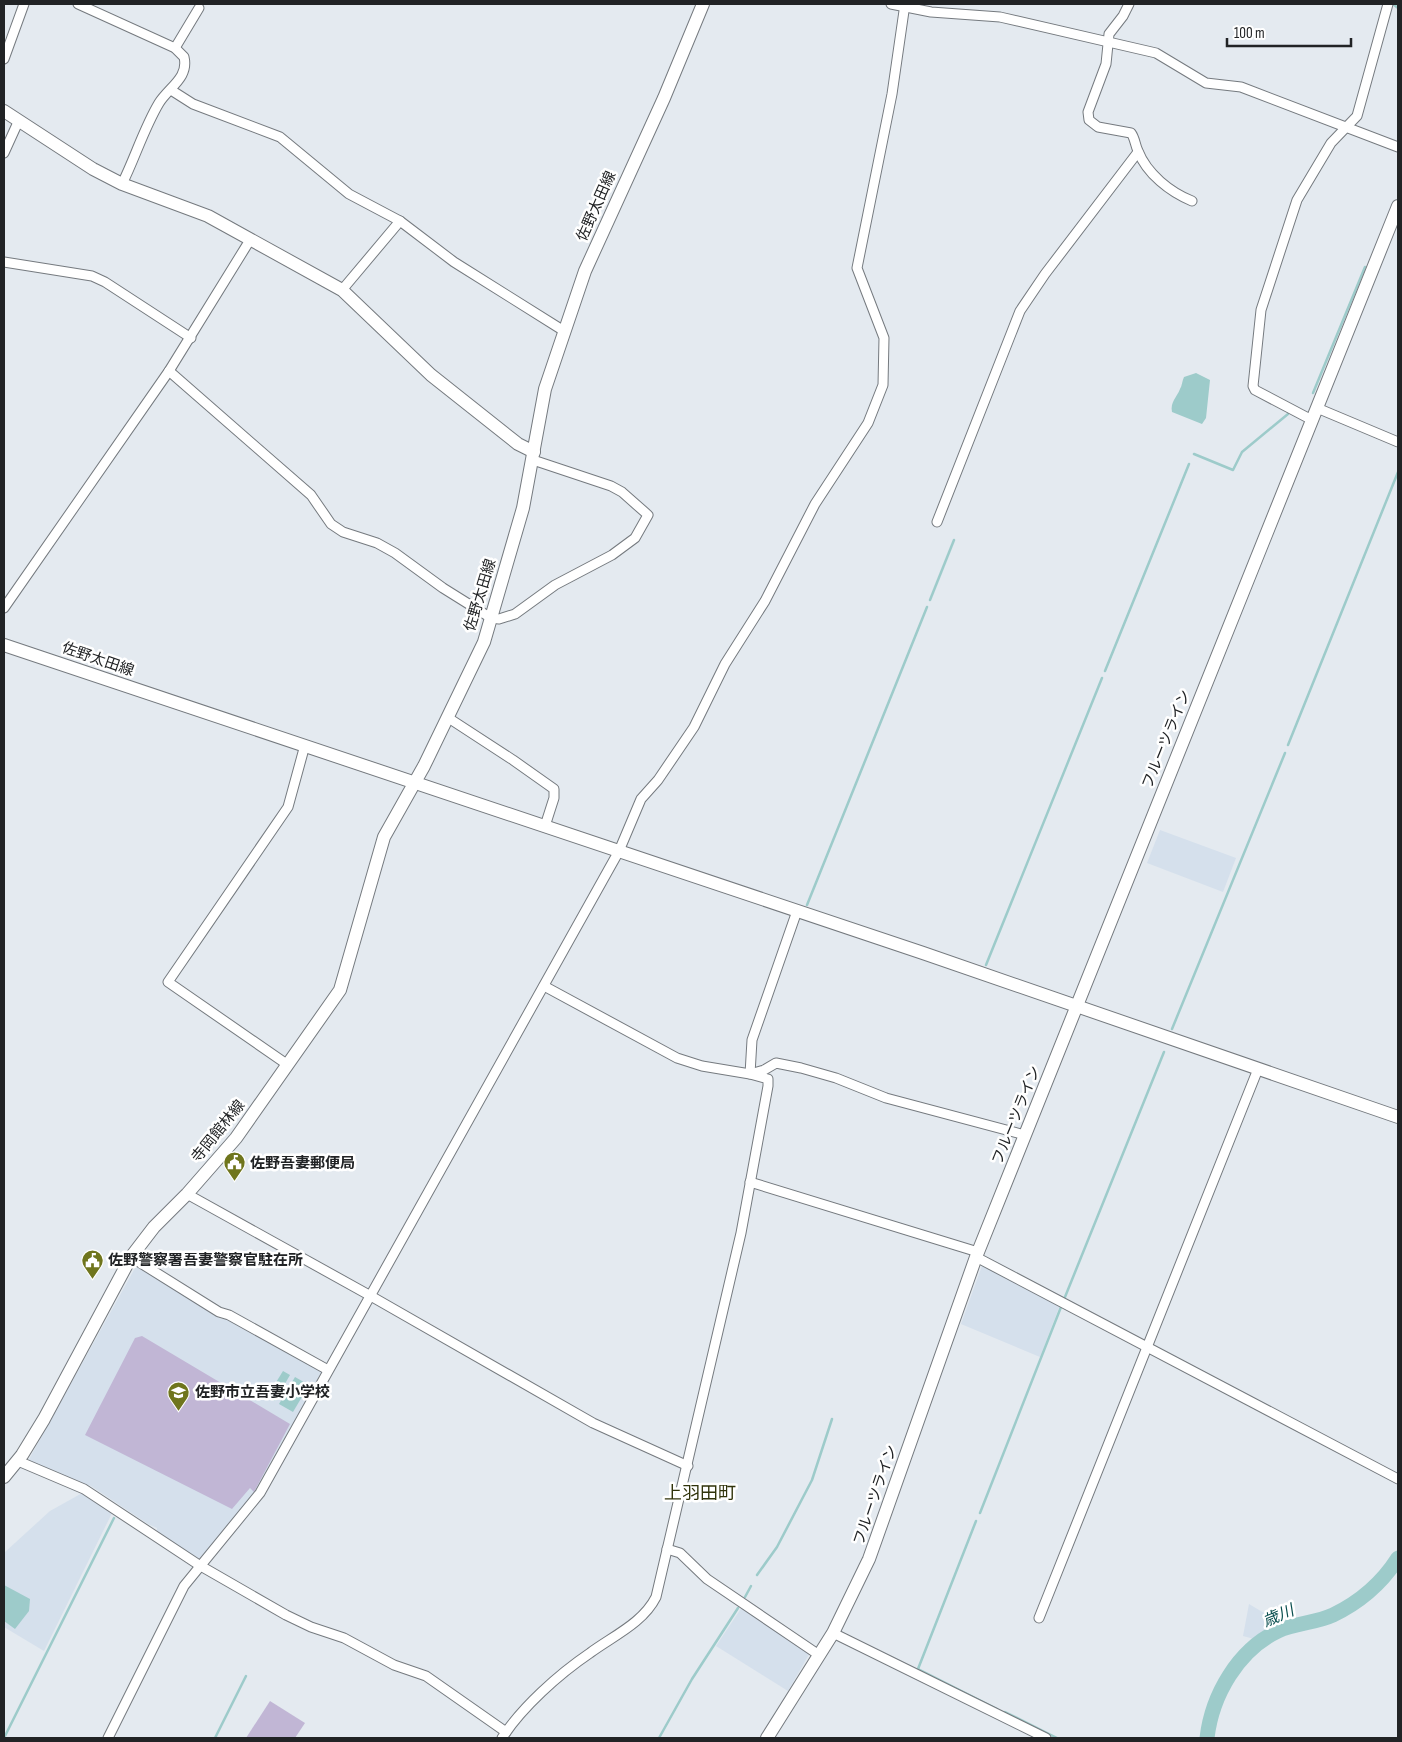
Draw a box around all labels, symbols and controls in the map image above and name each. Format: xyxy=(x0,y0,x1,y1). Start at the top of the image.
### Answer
scale bar xyxy=(1227,15,1351,47)
text: 100 m xyxy=(1234,24,1265,43)
street label: 佐野太田線 xyxy=(573,168,620,244)
street label: 佐野太田線 xyxy=(460,556,501,634)
street label: 佐野太田線 xyxy=(59,638,136,681)
street label: フルーツライン xyxy=(1138,687,1195,791)
street label: フルーツライン xyxy=(988,1063,1045,1167)
street label: 寺岡館林線 xyxy=(187,1096,249,1166)
public building icon: 佐野吾妻郵便局 xyxy=(222,1151,246,1182)
place label: 佐野吾妻郵便局 xyxy=(250,1154,355,1173)
public building icon: 佐野警察署吾妻警察官駐在所 xyxy=(80,1248,104,1279)
place label: 佐野警察署吾妻警察官駐在所 xyxy=(108,1251,303,1270)
school or university icon: 佐野市立吾妻小学校 xyxy=(167,1380,191,1411)
place label: 佐野市立吾妻小学校 xyxy=(195,1383,330,1402)
street label: フルーツライン xyxy=(849,1443,901,1548)
district label: 上羽田町 xyxy=(664,1483,736,1504)
water label: 歳川 xyxy=(1260,1601,1299,1631)

